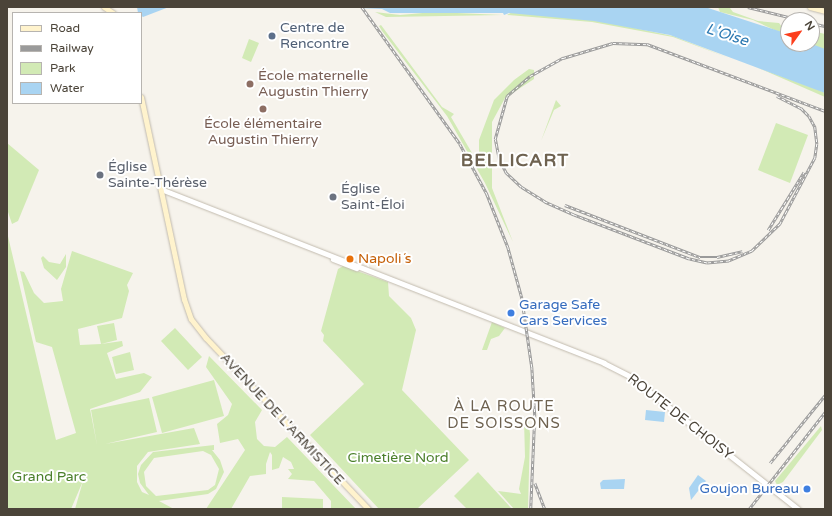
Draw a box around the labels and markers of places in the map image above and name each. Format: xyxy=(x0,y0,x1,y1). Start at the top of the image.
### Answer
place label: Centre de Rencontre xyxy=(280,20,349,52)
marker: Centre de Rencontre xyxy=(267,31,277,41)
place label: École maternelle Augustin Thierry xyxy=(258,68,368,100)
marker: École maternelle Augustin Thierry xyxy=(245,79,255,89)
marker: École élémentaire Augustin Thierry xyxy=(258,104,268,114)
place label: École élémentaire Augustin Thierry xyxy=(204,116,322,148)
place label: Église Sainte-Thérèse xyxy=(108,159,207,192)
marker: Église Sainte-Thérèse xyxy=(95,170,105,180)
place label: Église Saint-Éloi xyxy=(341,181,405,214)
marker: Église Saint-Éloi xyxy=(328,192,338,202)
place label: Napoli´s xyxy=(358,251,412,267)
marker: Napoli´s xyxy=(345,254,355,264)
place label: Garage Safe Cars Services xyxy=(519,297,607,330)
marker: Garage Safe Cars Services xyxy=(506,308,516,318)
place label: Goujon Bureau xyxy=(700,481,799,497)
marker: Goujon Bureau xyxy=(802,484,812,494)

